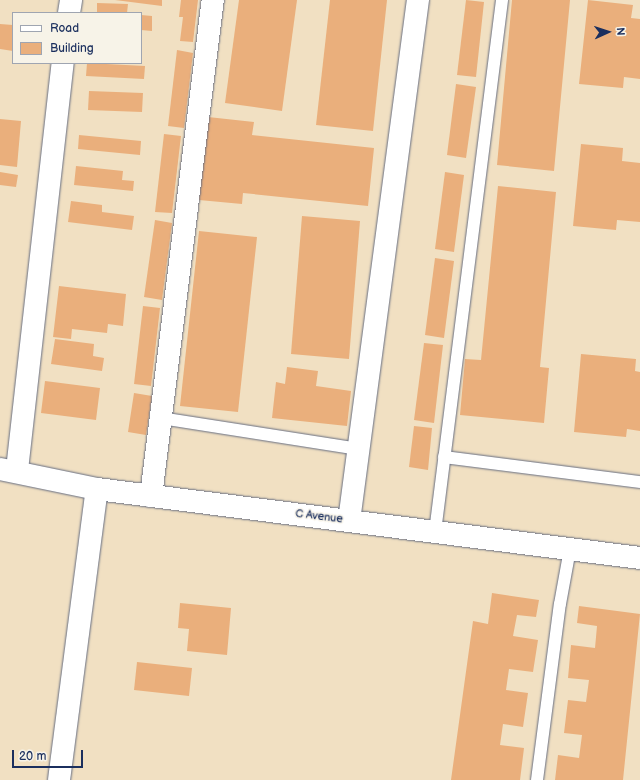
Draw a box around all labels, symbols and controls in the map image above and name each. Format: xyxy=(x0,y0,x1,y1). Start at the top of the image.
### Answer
legend xyxy=(12,12,142,64)
north arrow xyxy=(588,12,628,52)
text: Road xyxy=(50,21,79,36)
text: N xyxy=(614,27,627,36)
text: Building xyxy=(50,41,94,56)
street label: C Avenue xyxy=(295,508,343,526)
scale bar xyxy=(14,742,85,768)
text: 20 m xyxy=(19,749,46,764)

